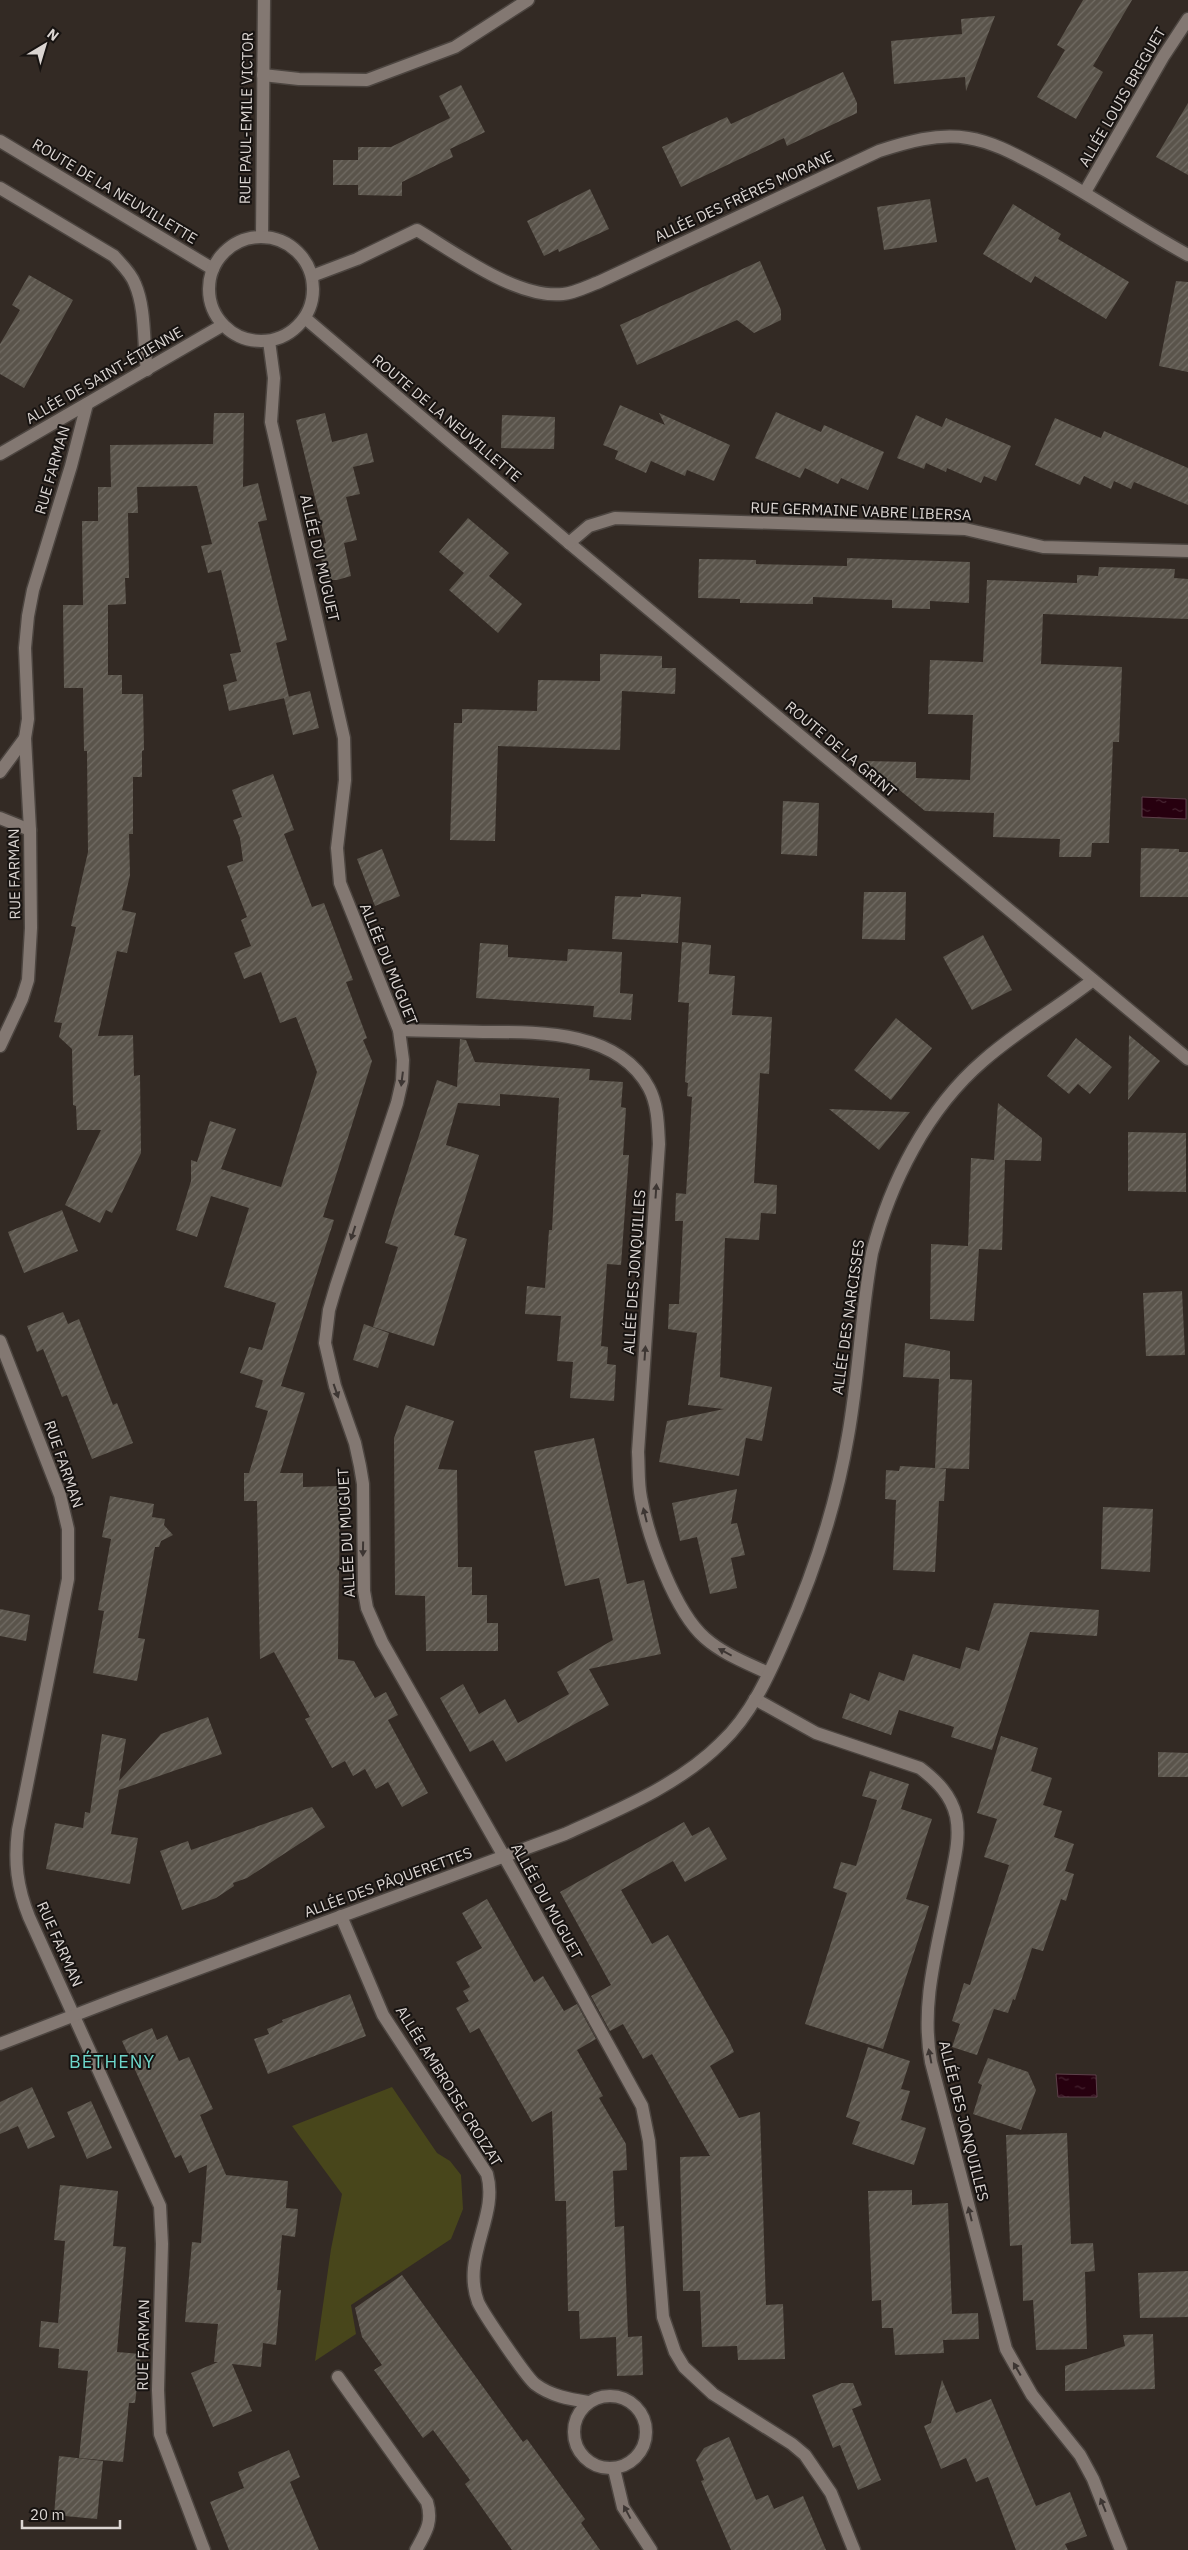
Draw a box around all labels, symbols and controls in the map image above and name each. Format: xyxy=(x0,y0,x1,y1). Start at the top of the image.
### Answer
north arrow xyxy=(20,20,70,70)
street label: ALLÉE LOUIS BREGUET xyxy=(1074,24,1170,170)
text: N xyxy=(43,25,63,45)
street label: RUE PAUL-EMILE VICTOR xyxy=(235,32,257,204)
street label: ROUTE DE LA NEUVILLETTE xyxy=(29,134,201,248)
street label: ALLÉE DES FRÈRES MORANE xyxy=(651,146,837,246)
street label: ALLÉE DE SAINT-ÉTIENNE xyxy=(22,322,186,428)
street label: ROUTE DE LA NEUVILLETTE xyxy=(368,350,526,486)
street label: RUE FARMAN xyxy=(30,424,74,516)
street label: ALLÉE DU MUGUET xyxy=(296,493,344,624)
street label: RUE GERMAINE VABRE LIBERSA xyxy=(750,498,972,524)
street label: ROUTE DE LA GRINT xyxy=(781,697,901,801)
street label: RUE FARMAN xyxy=(4,828,24,920)
street label: ALLÉE DU MUGUET xyxy=(356,900,422,1028)
one-way arrow xyxy=(398,1071,406,1087)
one-way arrow xyxy=(652,1183,660,1199)
street label: ALLÉE DES JONQUILLES xyxy=(619,1189,649,1355)
one-way arrow xyxy=(349,1226,356,1241)
street label: ALLÉE DES NARCISSES xyxy=(828,1238,868,1396)
one-way arrow xyxy=(641,1345,649,1361)
one-way arrow xyxy=(333,1383,341,1398)
street label: RUE FARMAN xyxy=(40,1418,88,1510)
street label: ALLÉE DU MUGUET xyxy=(333,1467,359,1598)
one-way arrow xyxy=(641,1507,649,1522)
one-way arrow xyxy=(358,1541,366,1557)
one-way arrow xyxy=(717,1648,732,1656)
street label: ALLÉE DU MUGUET xyxy=(507,1840,587,1963)
street label: ALLÉE DES PÂQUERETTES xyxy=(301,1843,475,1921)
street label: RUE FARMAN xyxy=(33,1898,87,1990)
street label: ALLÉE AMBROISE CROIZAT xyxy=(392,2002,506,2170)
street label: ALLÉE DES JONQUILLES xyxy=(935,2039,993,2203)
one-way arrow xyxy=(926,2048,934,2064)
district label: BÉTHENY xyxy=(69,2050,155,2073)
one-way arrow xyxy=(966,2206,974,2221)
street label: RUE FARMAN xyxy=(133,2299,153,2391)
one-way arrow xyxy=(1012,2362,1021,2375)
scale bar xyxy=(22,2498,120,2530)
one-way arrow xyxy=(1099,2498,1107,2512)
text: 20 m xyxy=(30,2505,65,2524)
one-way arrow xyxy=(623,2505,631,2519)

